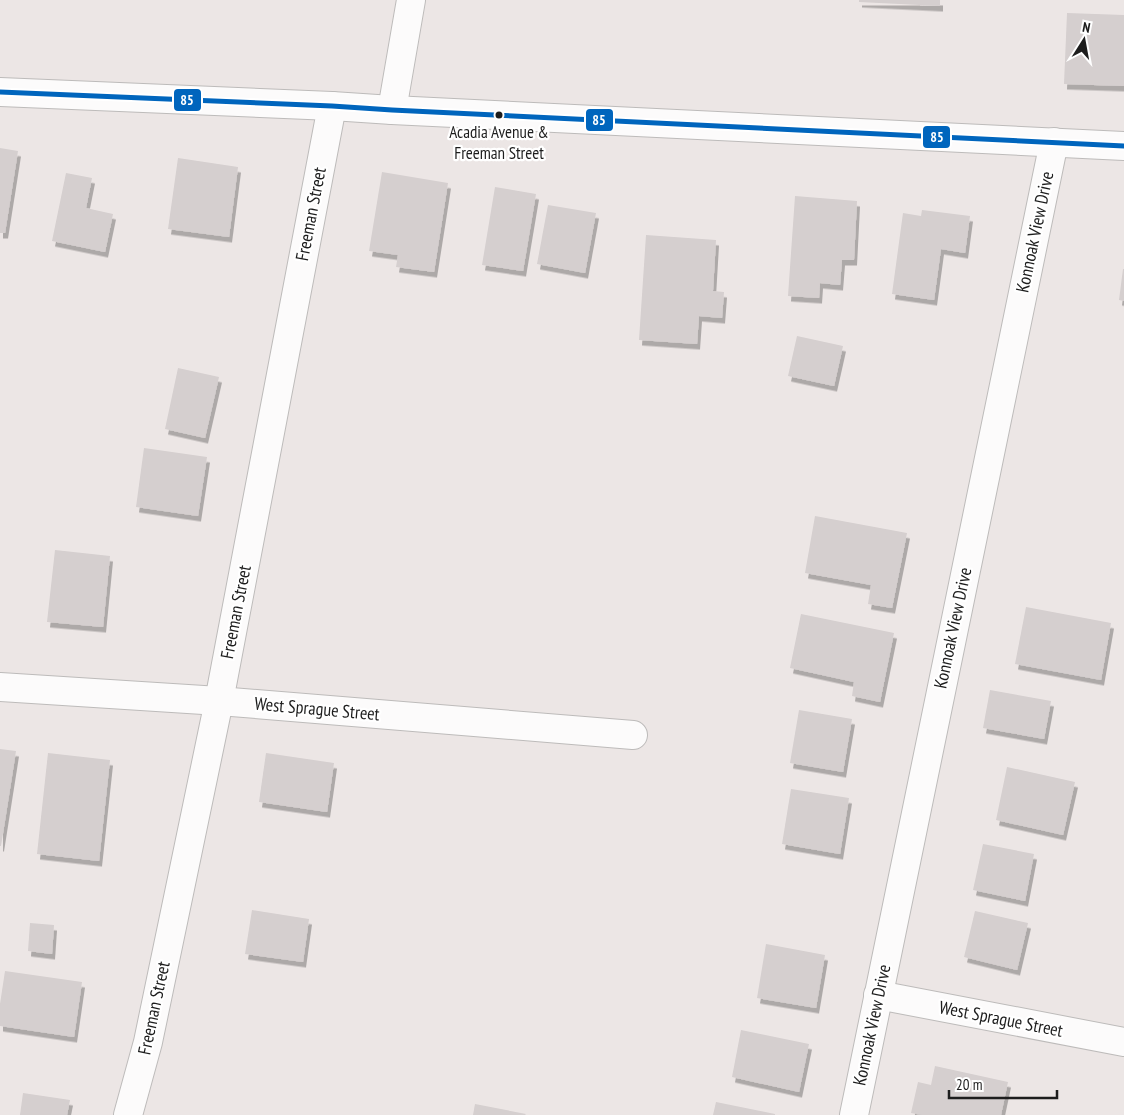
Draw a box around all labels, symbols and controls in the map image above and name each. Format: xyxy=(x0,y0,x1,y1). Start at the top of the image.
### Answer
north arrow xyxy=(1059,15,1109,65)
text: N xyxy=(1081,18,1092,37)
line badge: 85 xyxy=(173,88,202,112)
text: 85 xyxy=(180,91,194,109)
line badge: 85 xyxy=(585,108,614,132)
marker: Acadia Avenue & Freeman Street xyxy=(494,110,504,120)
text: 85 xyxy=(592,111,606,129)
place label: Acadia Avenue & Freeman Street xyxy=(449,121,549,164)
line badge: 85 xyxy=(922,125,951,149)
text: 85 xyxy=(930,128,944,146)
street label: Freeman Street xyxy=(290,165,331,263)
street label: Konnoak View Drive xyxy=(1010,169,1059,294)
street label: Freeman Street xyxy=(215,563,256,661)
street label: Konnoak View Drive xyxy=(928,565,977,690)
street label: West Sprague Street xyxy=(254,692,381,725)
street label: Freeman Street xyxy=(132,959,175,1057)
street label: Konnoak View Drive xyxy=(847,962,896,1087)
street label: West Sprague Street xyxy=(937,995,1065,1042)
scale bar xyxy=(949,1068,1056,1100)
text: 20 m xyxy=(956,1075,982,1094)

